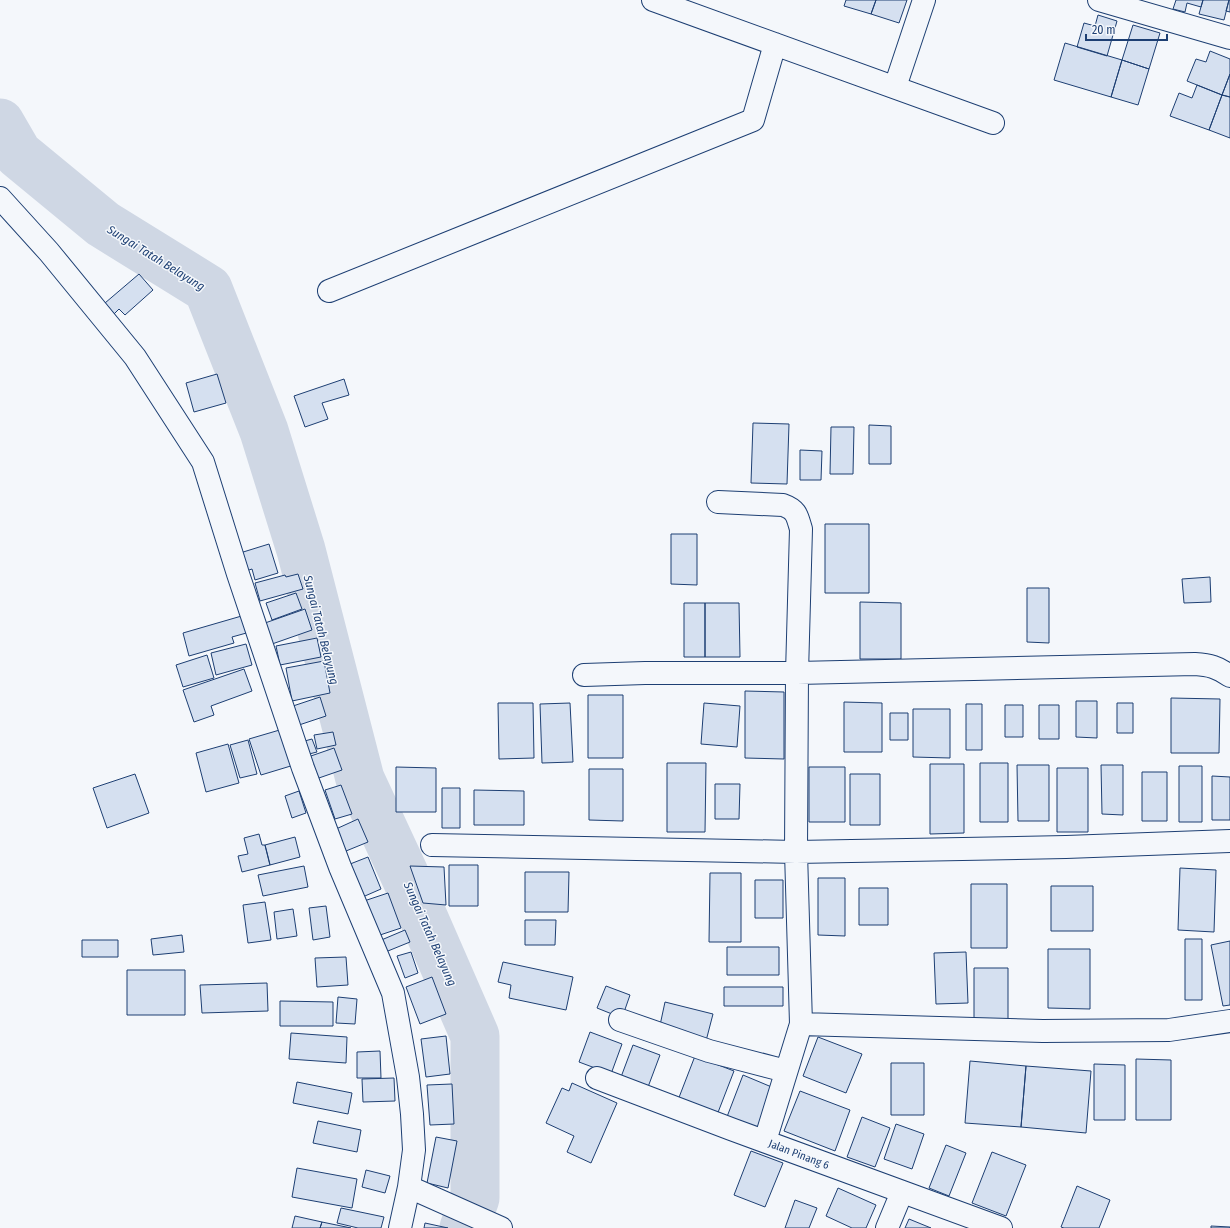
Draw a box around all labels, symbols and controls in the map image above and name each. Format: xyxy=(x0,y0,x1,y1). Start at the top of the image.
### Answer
scale bar xyxy=(1086,16,1167,42)
text: 20 m xyxy=(1092,23,1116,37)
water label: Sungai Tatah Belayung xyxy=(104,222,207,294)
water label: Sungai Tatah Belayung xyxy=(300,573,341,686)
water label: Sungai Tatah Belayung xyxy=(400,879,459,988)
street label: Jalan Pinang 6 xyxy=(767,1137,831,1172)

